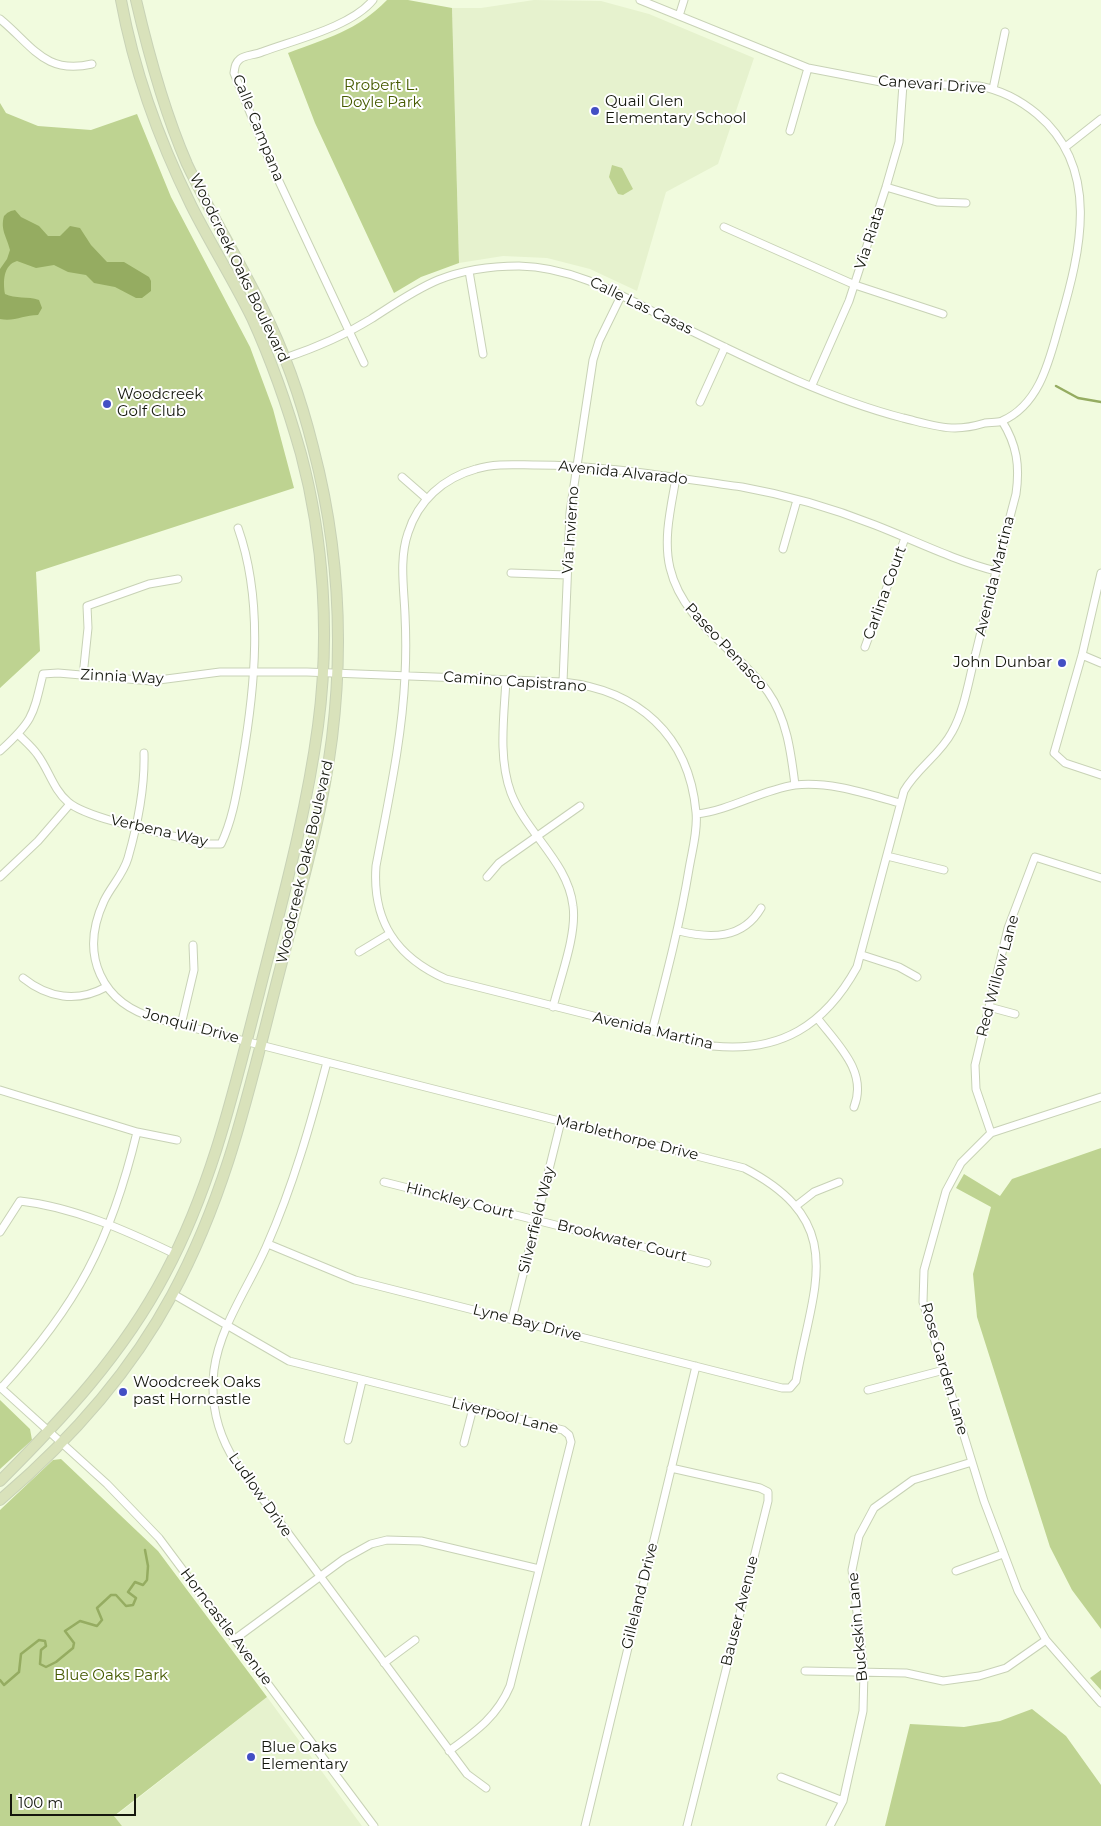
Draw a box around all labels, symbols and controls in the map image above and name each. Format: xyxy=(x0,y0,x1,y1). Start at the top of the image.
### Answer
street label: Calle Campana xyxy=(228,72,288,184)
street label: Canevari Drive xyxy=(877,72,987,98)
park label: Rrobert L. Doyle Park xyxy=(341,77,421,112)
place label: Quail Glen Elementary School xyxy=(605,93,746,128)
marker: Quail Glen Elementary School xyxy=(589,105,601,117)
street label: Woodcreek Oaks Boulevard xyxy=(185,171,293,365)
street label: Via Riata xyxy=(851,204,889,272)
street label: Calle Las Casas xyxy=(587,273,695,339)
place label: Woodcreek Golf Club xyxy=(117,386,203,421)
marker: Woodcreek Golf Club xyxy=(101,398,113,410)
street label: Avenida Alvarado xyxy=(558,457,688,489)
street label: Via Invierno xyxy=(559,485,583,575)
street label: Avenida Martina xyxy=(971,514,1019,638)
street label: Carlina Court xyxy=(860,544,910,642)
street label: Paseo Penasco xyxy=(681,600,771,694)
place label: John Dunbar xyxy=(953,654,1052,672)
marker: John Dunbar xyxy=(1056,657,1068,669)
street label: Zinnia Way xyxy=(80,666,164,688)
street label: Camino Capistrano xyxy=(443,668,587,696)
street label: Woodcreek Oaks Boulevard xyxy=(273,759,337,965)
street label: Verbena Way xyxy=(109,811,209,851)
street label: Red Willow Lane xyxy=(973,913,1023,1039)
street label: Jonquil Drive xyxy=(141,1005,241,1047)
street label: Avenida Martina xyxy=(591,1008,715,1054)
street label: Marblethorpe Drive xyxy=(554,1112,700,1164)
street label: Silverfield Way xyxy=(515,1165,559,1275)
street label: Hinckley Court xyxy=(404,1179,516,1223)
street label: Brookwater Court xyxy=(555,1216,689,1266)
street label: Lyne Bay Drive xyxy=(471,1301,583,1345)
street label: Rose Garden Lane xyxy=(916,1301,972,1437)
place label: Woodcreek Oaks past Horncastle xyxy=(133,1374,261,1409)
marker: Woodcreek Oaks past Horncastle xyxy=(117,1386,129,1398)
street label: Liverpool Lane xyxy=(450,1394,560,1438)
street label: Ludlow Drive xyxy=(224,1449,296,1541)
street label: Gilleland Drive xyxy=(618,1541,662,1651)
street label: Bauser Avenue xyxy=(718,1554,762,1668)
street label: Horncastle Avenue xyxy=(176,1565,276,1689)
street label: Buckskin Lane xyxy=(844,1572,872,1682)
park label: Blue Oaks Park xyxy=(54,1667,168,1685)
place label: Blue Oaks Elementary xyxy=(261,1739,348,1774)
marker: Blue Oaks Elementary xyxy=(245,1751,257,1763)
scale bar xyxy=(12,1784,139,1816)
text: 100 m xyxy=(18,1793,63,1812)

